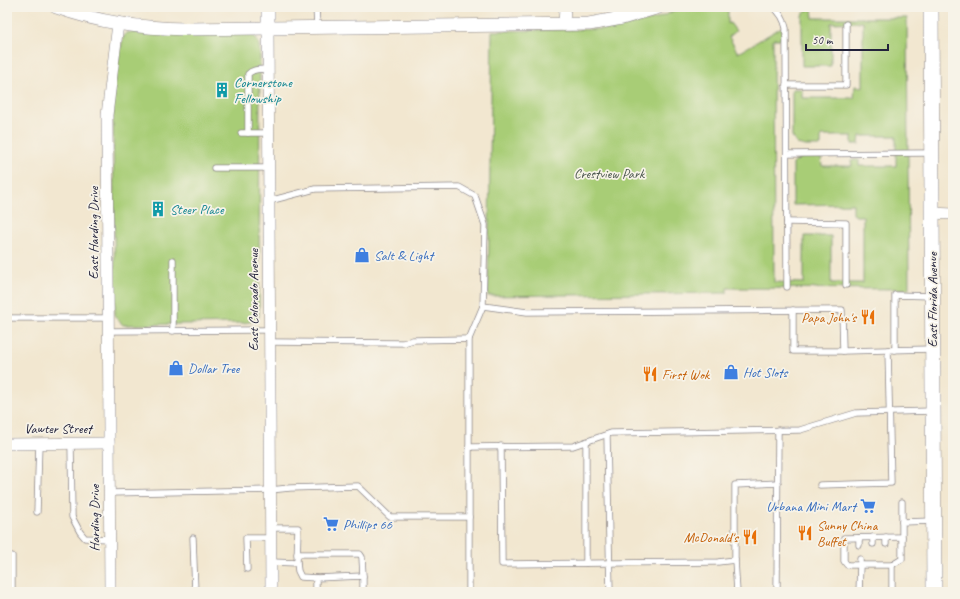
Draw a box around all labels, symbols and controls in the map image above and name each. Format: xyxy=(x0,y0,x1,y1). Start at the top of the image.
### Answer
scale bar xyxy=(806,26,888,52)
text: 50 m xyxy=(812,32,834,48)
place label: Cornerstone Fellowship xyxy=(234,74,293,107)
building icon: Cornerstone Fellowship xyxy=(213,81,231,99)
park label: Crestview Park xyxy=(574,165,646,182)
street label: East Harding Drive xyxy=(85,185,102,279)
building icon: Steer Place xyxy=(149,200,167,218)
place label: Steer Place xyxy=(170,201,225,218)
shop icon: Salt & Light xyxy=(353,246,371,264)
street label: East Colorado Avenue xyxy=(245,247,262,351)
place label: Salt & Light xyxy=(374,247,436,264)
street label: East Florida Avenue xyxy=(924,251,941,347)
restaurant icon: Papa John's xyxy=(859,308,877,326)
place label: Papa John's xyxy=(801,309,857,326)
shop icon: Dollar Tree xyxy=(167,359,185,377)
place label: Dollar Tree xyxy=(188,360,241,377)
shop icon: Hot Slots xyxy=(722,363,740,381)
place label: Hot Slots xyxy=(743,364,789,381)
restaurant icon: First Wok xyxy=(641,365,659,383)
place label: First Wok xyxy=(662,366,711,383)
street label: Vawter Street xyxy=(24,420,94,437)
street label: Harding Drive xyxy=(86,483,103,551)
supermarket icon: Urbana Mini Mart xyxy=(859,497,877,515)
place label: Urbana Mini Mart xyxy=(766,498,858,515)
supermarket icon: Phillips 66 xyxy=(322,515,340,533)
place label: Phillips 66 xyxy=(343,516,393,533)
place label: Sunny China Buffet xyxy=(817,517,879,550)
restaurant icon: Sunny China Buffet xyxy=(796,524,814,542)
restaurant icon: McDonald's xyxy=(741,528,759,546)
place label: McDonald's xyxy=(684,529,739,546)

